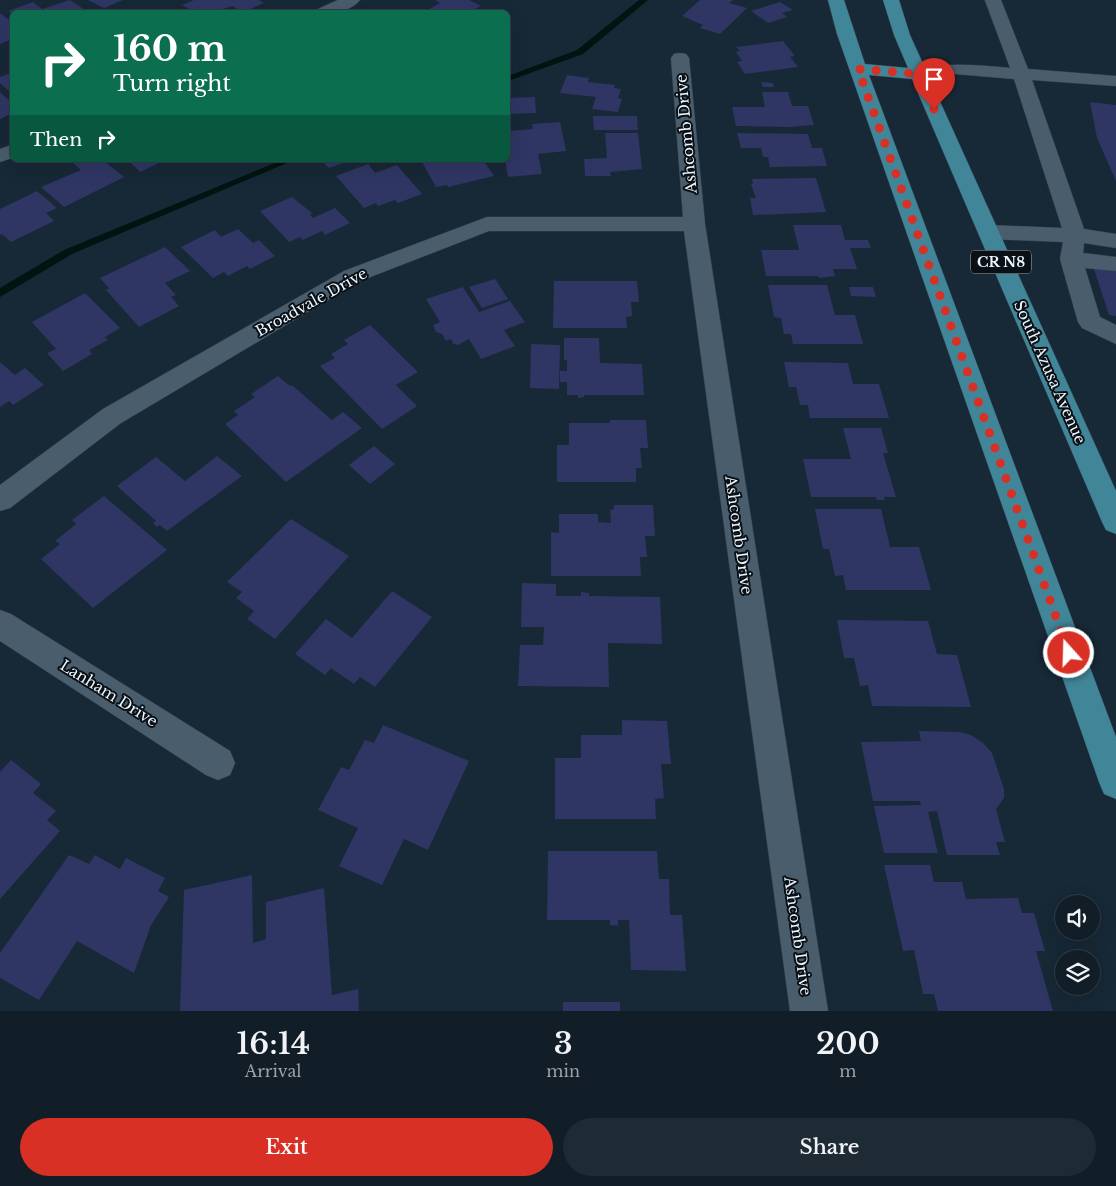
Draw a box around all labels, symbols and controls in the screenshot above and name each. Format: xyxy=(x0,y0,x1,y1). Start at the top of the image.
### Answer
text: 160 m xyxy=(113,27,226,70)
icon: right xyxy=(30,30,95,95)
pin xyxy=(913,58,955,109)
icon: arrive xyxy=(920,65,948,93)
text: Turn right xyxy=(113,70,231,97)
street label: Ashcomb Drive xyxy=(671,74,701,195)
icon: right xyxy=(92,125,120,153)
text: Then xyxy=(30,128,82,151)
road number: CR N8 xyxy=(971,250,1031,274)
street label: Broadvale Drive xyxy=(252,263,370,341)
street label: South Azusa Avenue xyxy=(1010,297,1090,447)
street label: Ashcomb Drive xyxy=(721,473,757,596)
position arrow xyxy=(1042,626,1094,678)
street label: Lanham Drive xyxy=(57,655,161,731)
street label: Ashcomb Drive xyxy=(780,874,816,997)
map controls xyxy=(1055,895,1100,995)
button: sound xyxy=(1055,895,1100,940)
button: layers xyxy=(1055,950,1100,995)
text: 16:14 xyxy=(236,1025,310,1062)
text: 3 xyxy=(554,1025,573,1062)
text: 200 xyxy=(816,1025,880,1062)
text: Arrival xyxy=(245,1061,301,1081)
text: min xyxy=(546,1061,580,1081)
text: m xyxy=(839,1061,857,1081)
button: Exit xyxy=(20,1118,553,1176)
button: Share xyxy=(563,1118,1096,1176)

